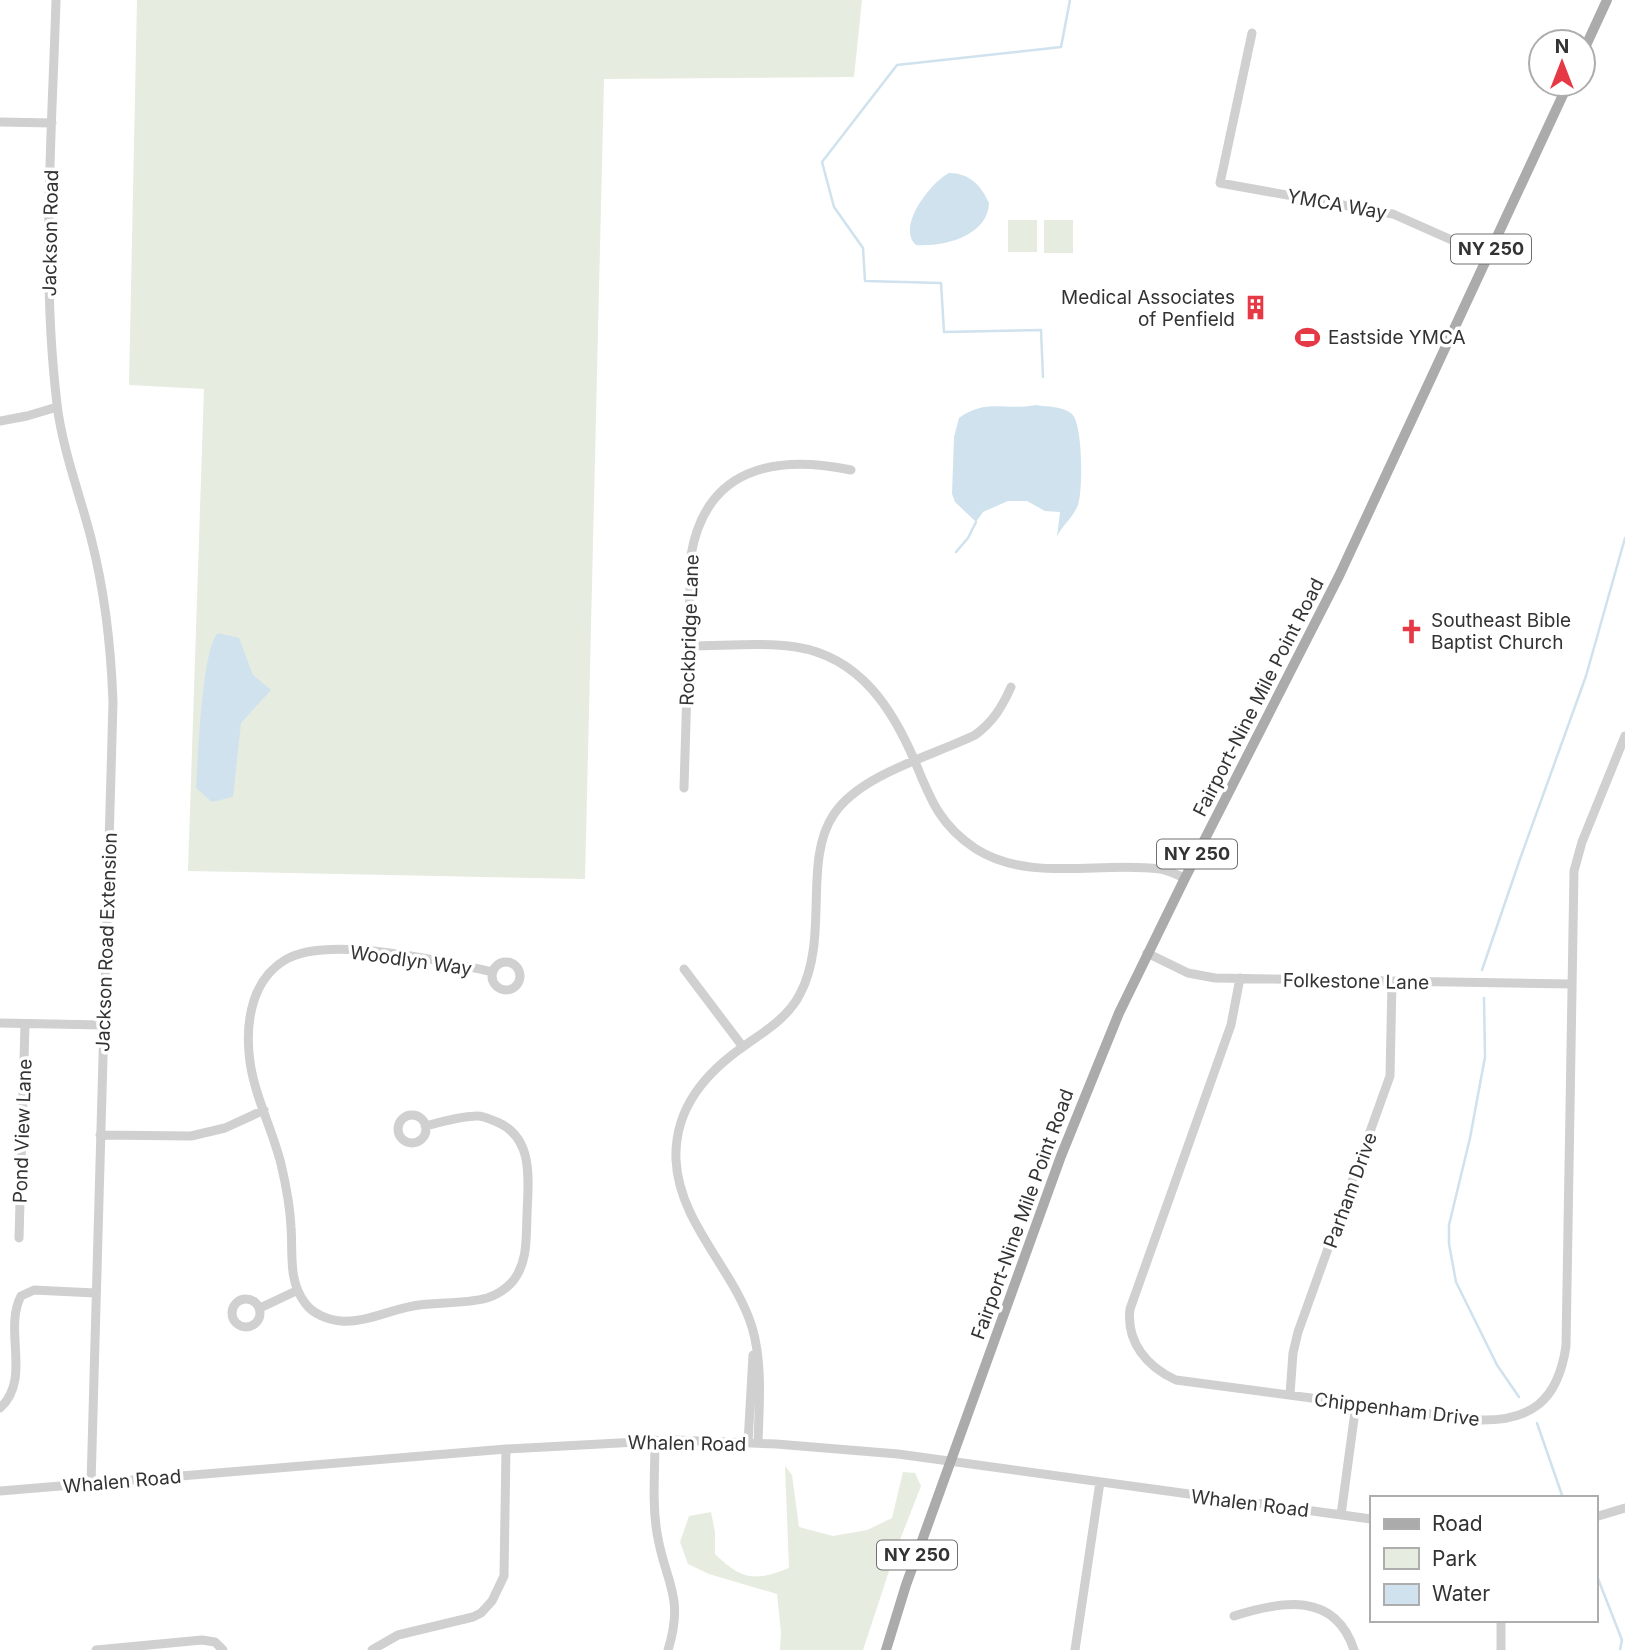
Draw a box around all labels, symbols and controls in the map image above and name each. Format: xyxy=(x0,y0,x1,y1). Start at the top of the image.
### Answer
north arrow xyxy=(1527,28,1597,98)
text: N xyxy=(1555,35,1569,58)
street label: Jackson Road xyxy=(38,170,63,297)
street label: YMCA Way xyxy=(1285,184,1389,225)
road number: NY 250 xyxy=(1451,234,1531,264)
place label: Medical Associates of Penfield xyxy=(1061,286,1235,331)
building icon: Medical Associates of Penfield xyxy=(1241,294,1269,322)
sports icon: Eastside YMCA xyxy=(1294,323,1322,351)
place label: Eastside YMCA xyxy=(1328,326,1466,349)
street label: Rockbridge Lane xyxy=(675,554,704,706)
street label: Fairport-Nine Mile Point Road xyxy=(1188,574,1329,820)
place label: Southeast Bible Baptist Church xyxy=(1431,609,1571,654)
church icon: Southeast Bible Baptist Church xyxy=(1397,617,1425,645)
street label: Jackson Road Extension xyxy=(91,832,122,1052)
road number: NY 250 xyxy=(1157,840,1237,868)
street label: Woodlyn Way xyxy=(348,941,474,980)
street label: Folkestone Lane xyxy=(1283,969,1429,994)
street label: Pond View Lane xyxy=(8,1058,37,1204)
street label: Fairport-Nine Mile Point Road xyxy=(966,1086,1079,1342)
street label: Parham Drive xyxy=(1319,1129,1382,1251)
street label: Chippenham Drive xyxy=(1313,1388,1481,1431)
street label: Whalen Road xyxy=(627,1431,747,1456)
street label: Whalen Road xyxy=(62,1465,182,1498)
street label: Whalen Road xyxy=(1190,1485,1310,1522)
legend xyxy=(1370,1496,1597,1622)
text: Road xyxy=(1432,1511,1483,1536)
road number: NY 250 xyxy=(877,1540,957,1570)
text: Park xyxy=(1432,1546,1477,1571)
text: Water xyxy=(1432,1581,1490,1606)

